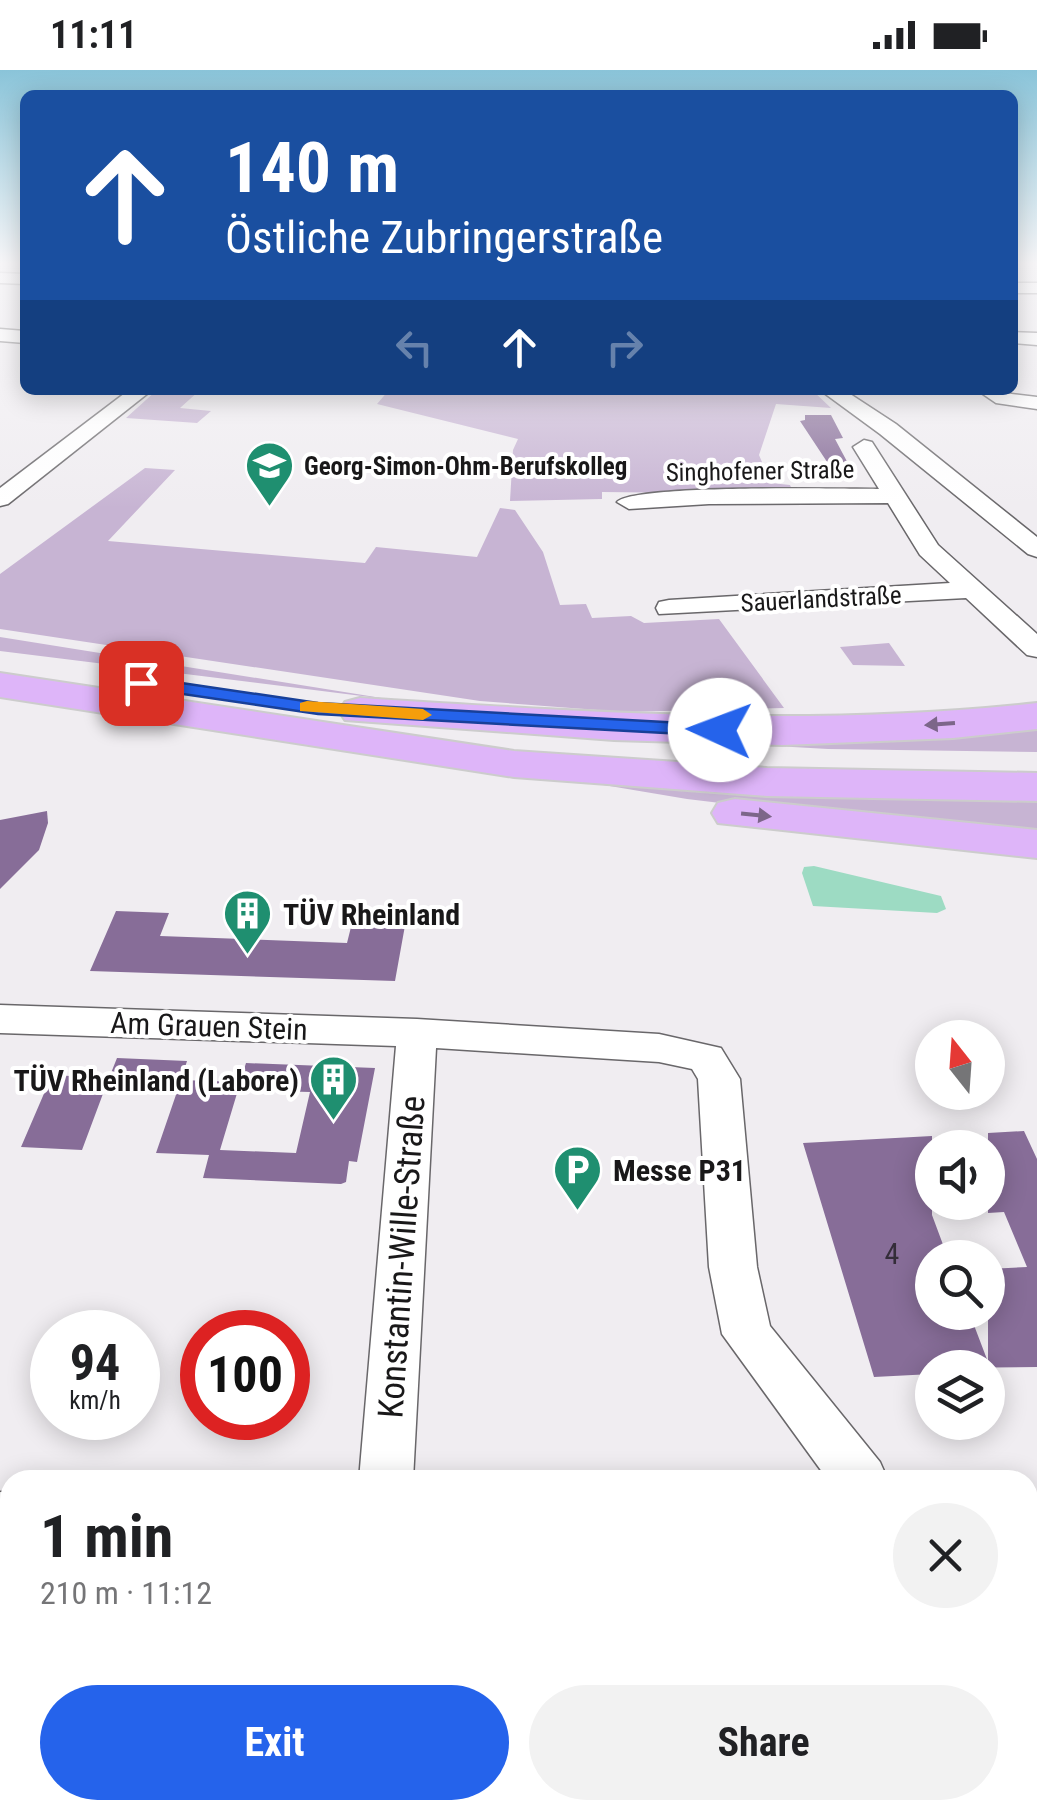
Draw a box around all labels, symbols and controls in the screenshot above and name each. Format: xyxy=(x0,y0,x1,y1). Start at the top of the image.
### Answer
text: 11:11 xyxy=(50,13,137,57)
text: 140 m xyxy=(225,127,399,209)
icon: ahead xyxy=(60,130,190,260)
text: Östliche Zubringerstraße xyxy=(225,211,663,264)
icon: left xyxy=(387,320,442,375)
icon: ahead xyxy=(492,320,547,375)
icon: right xyxy=(597,320,652,375)
school or university icon: Georg-Simon-Ohm-Berufskolleg xyxy=(243,440,295,508)
place label: Georg-Simon-Ohm-Berufskolleg xyxy=(304,452,627,481)
street label: Singhofener Straße xyxy=(666,455,854,487)
street label: Sauerlandstraße xyxy=(740,580,902,618)
pin xyxy=(99,641,184,726)
icon: arrive xyxy=(114,656,169,711)
position arrow xyxy=(668,678,772,782)
one-way arrow xyxy=(923,716,955,732)
one-way arrow xyxy=(740,807,772,823)
building icon: TÜV Rheinland xyxy=(222,888,274,956)
place label: TÜV Rheinland xyxy=(283,897,460,932)
street label: Am Grauen Stein xyxy=(110,1005,308,1047)
north arrow xyxy=(915,1020,1005,1110)
map controls xyxy=(915,1020,1005,1440)
building icon: TÜV Rheinland (Labore) xyxy=(308,1054,360,1122)
place label: TÜV Rheinland (Labore) xyxy=(13,1063,299,1098)
street label: Konstantin-Wille-Straße xyxy=(370,1094,434,1420)
button: sound xyxy=(915,1130,1005,1220)
parking icon: Messe P31 xyxy=(552,1144,604,1212)
place label: Messe P31 xyxy=(613,1153,746,1188)
house number: 4 xyxy=(885,1236,899,1271)
button: search xyxy=(915,1240,1005,1330)
speed limit sign: 100 xyxy=(180,1310,310,1440)
text: 94 xyxy=(70,1334,120,1392)
button: layers xyxy=(915,1350,1005,1440)
text: km/h xyxy=(69,1386,121,1415)
text: 1 min xyxy=(40,1501,173,1572)
button: close xyxy=(893,1503,998,1608)
text: 210 m · 11:12 xyxy=(40,1574,212,1612)
button: Exit xyxy=(40,1685,509,1800)
button: Share xyxy=(529,1685,998,1800)

